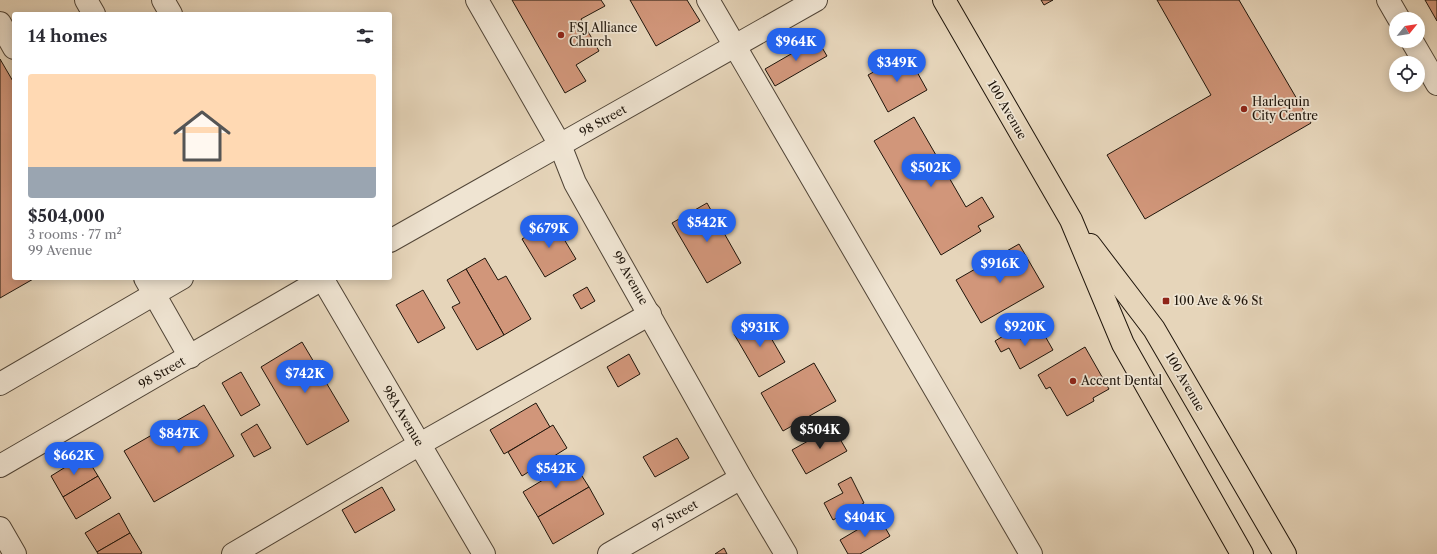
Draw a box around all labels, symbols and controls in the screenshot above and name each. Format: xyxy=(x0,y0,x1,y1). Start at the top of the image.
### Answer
north arrow xyxy=(1389,12,1425,48)
map controls xyxy=(1389,12,1425,92)
place label: FSJ Alliance Church xyxy=(569,20,638,49)
icon: filters xyxy=(354,25,376,47)
text: 14 homes xyxy=(28,26,107,46)
pin: $964K xyxy=(768,28,824,62)
marker: FSJ Alliance Church xyxy=(556,30,566,40)
text: $964K xyxy=(776,33,816,49)
pin: $349K xyxy=(869,49,925,83)
text: $349K xyxy=(877,54,917,70)
button: locate xyxy=(1389,56,1425,92)
street label: 100 Avenue xyxy=(985,78,1030,142)
place label: Harlequin City Centre xyxy=(1252,94,1318,123)
icon: home xyxy=(166,100,238,172)
street label: 98 Street xyxy=(577,101,630,140)
marker: Harlequin City Centre xyxy=(1239,104,1249,114)
pin: $502K xyxy=(903,154,959,188)
text: $502K xyxy=(911,159,951,175)
text: $504,000 xyxy=(28,206,105,226)
pin: $542K xyxy=(679,209,735,243)
text: $542K xyxy=(687,214,727,230)
pin: $679K xyxy=(521,215,577,249)
text: $679K xyxy=(529,220,569,236)
text: 3 rooms · 77 m² xyxy=(28,226,122,242)
text: 99 Avenue xyxy=(28,242,92,258)
street label: 99 Avenue xyxy=(609,248,652,307)
pin: $916K xyxy=(972,250,1028,284)
text: $916K xyxy=(980,255,1020,271)
place label: 100 Ave & 96 St xyxy=(1174,293,1264,308)
marker: 100 Ave & 96 St xyxy=(1161,296,1171,306)
pin: $920K xyxy=(997,313,1053,347)
pin: $931K xyxy=(732,314,788,348)
text: $920K xyxy=(1004,318,1046,334)
text: $931K xyxy=(741,319,779,335)
street label: 100 Avenue xyxy=(1163,350,1208,414)
street label: 98 Street xyxy=(136,353,188,392)
pin: $742K xyxy=(277,360,333,394)
text: $742K xyxy=(285,365,325,381)
place label: Accent Dental xyxy=(1080,373,1163,388)
marker: Accent Dental xyxy=(1068,376,1078,386)
street label: 98A Avenue xyxy=(380,383,427,449)
pin: $504K xyxy=(792,416,848,450)
pin: $847K xyxy=(151,420,207,454)
text: $504K xyxy=(800,421,840,437)
text: $847K xyxy=(159,425,199,441)
pin: $662K xyxy=(46,442,102,476)
text: $662K xyxy=(54,447,94,463)
pin: $542K xyxy=(528,455,584,489)
text: $542K xyxy=(536,460,576,476)
street label: 97 Street xyxy=(649,496,701,535)
pin: $404K xyxy=(837,504,893,538)
text: $404K xyxy=(844,509,886,525)

